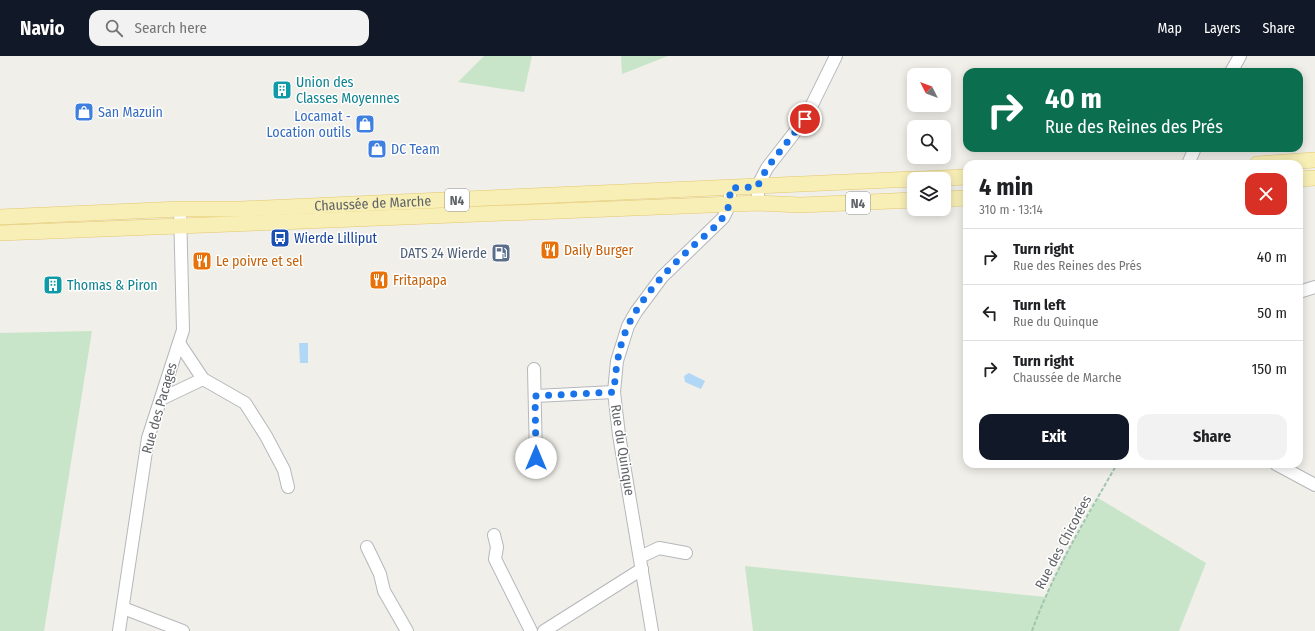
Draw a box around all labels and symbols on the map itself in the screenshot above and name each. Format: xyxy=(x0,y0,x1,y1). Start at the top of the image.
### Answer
north arrow xyxy=(907,68,951,112)
place label: Union des Classes Moyennes xyxy=(296,74,399,107)
building icon: Union des Classes Moyennes xyxy=(271,79,293,101)
shop icon: San Mazuin xyxy=(73,101,95,123)
pin xyxy=(788,102,822,136)
place label: San Mazuin xyxy=(98,104,163,121)
place label: Locamat - Location outils xyxy=(266,108,351,141)
shop icon: Locamat - Location outils xyxy=(354,113,376,135)
shop icon: DC Team xyxy=(366,138,388,160)
place label: DC Team xyxy=(391,141,440,158)
road number: N4 xyxy=(445,189,469,211)
road number: N4 xyxy=(846,192,870,214)
street label: Chaussée de Marche xyxy=(314,193,432,215)
bus stop icon: Wierde Lilliput xyxy=(269,227,291,249)
place label: Wierde Lilliput xyxy=(294,230,378,247)
restaurant icon: Daily Burger xyxy=(539,239,561,261)
fuel station icon: DATS 24 Wierde xyxy=(490,242,512,264)
place label: Daily Burger xyxy=(564,242,633,259)
place label: DATS 24 Wierde xyxy=(400,245,487,262)
restaurant icon: Le poivre et sel xyxy=(191,250,213,272)
place label: Le poivre et sel xyxy=(216,253,303,270)
restaurant icon: Fritapapa xyxy=(368,269,390,291)
place label: Fritapapa xyxy=(393,272,447,289)
building icon: Thomas & Piron xyxy=(42,274,64,296)
place label: Thomas & Piron xyxy=(67,277,158,294)
street label: Rue des Pacages xyxy=(138,361,181,456)
street label: Rue du Quinque xyxy=(607,403,638,497)
position arrow xyxy=(515,437,557,479)
street label: Rue des Chicorées xyxy=(1031,492,1095,592)

